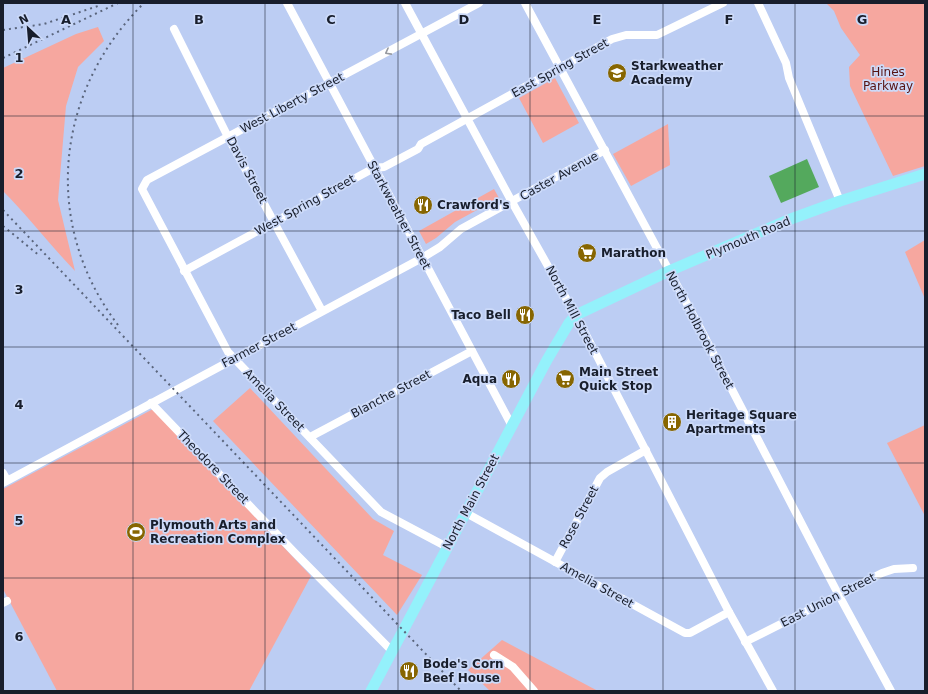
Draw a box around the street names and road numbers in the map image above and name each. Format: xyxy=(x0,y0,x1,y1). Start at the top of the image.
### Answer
street label: East Spring Street xyxy=(509,35,611,100)
street label: West Liberty Street xyxy=(238,70,346,136)
street label: Davis Street xyxy=(224,134,271,206)
street label: Caster Avenue xyxy=(517,149,601,203)
street label: Starkweather Street xyxy=(364,158,434,272)
street label: West Spring Street xyxy=(252,172,358,238)
street label: Plymouth Road xyxy=(704,214,792,262)
street label: North Mill Street xyxy=(543,263,601,357)
street label: North Holbrook Street xyxy=(663,269,737,391)
street label: Farmer Street xyxy=(219,319,299,370)
street label: Amelia Street xyxy=(241,366,308,434)
street label: Blanche Street xyxy=(349,367,434,421)
street label: Theodore Street xyxy=(174,427,252,507)
street label: North Main Street xyxy=(440,452,502,552)
street label: Rose Street xyxy=(557,483,602,551)
street label: Amelia Street xyxy=(558,559,636,611)
street label: East Union Street xyxy=(778,570,878,630)

